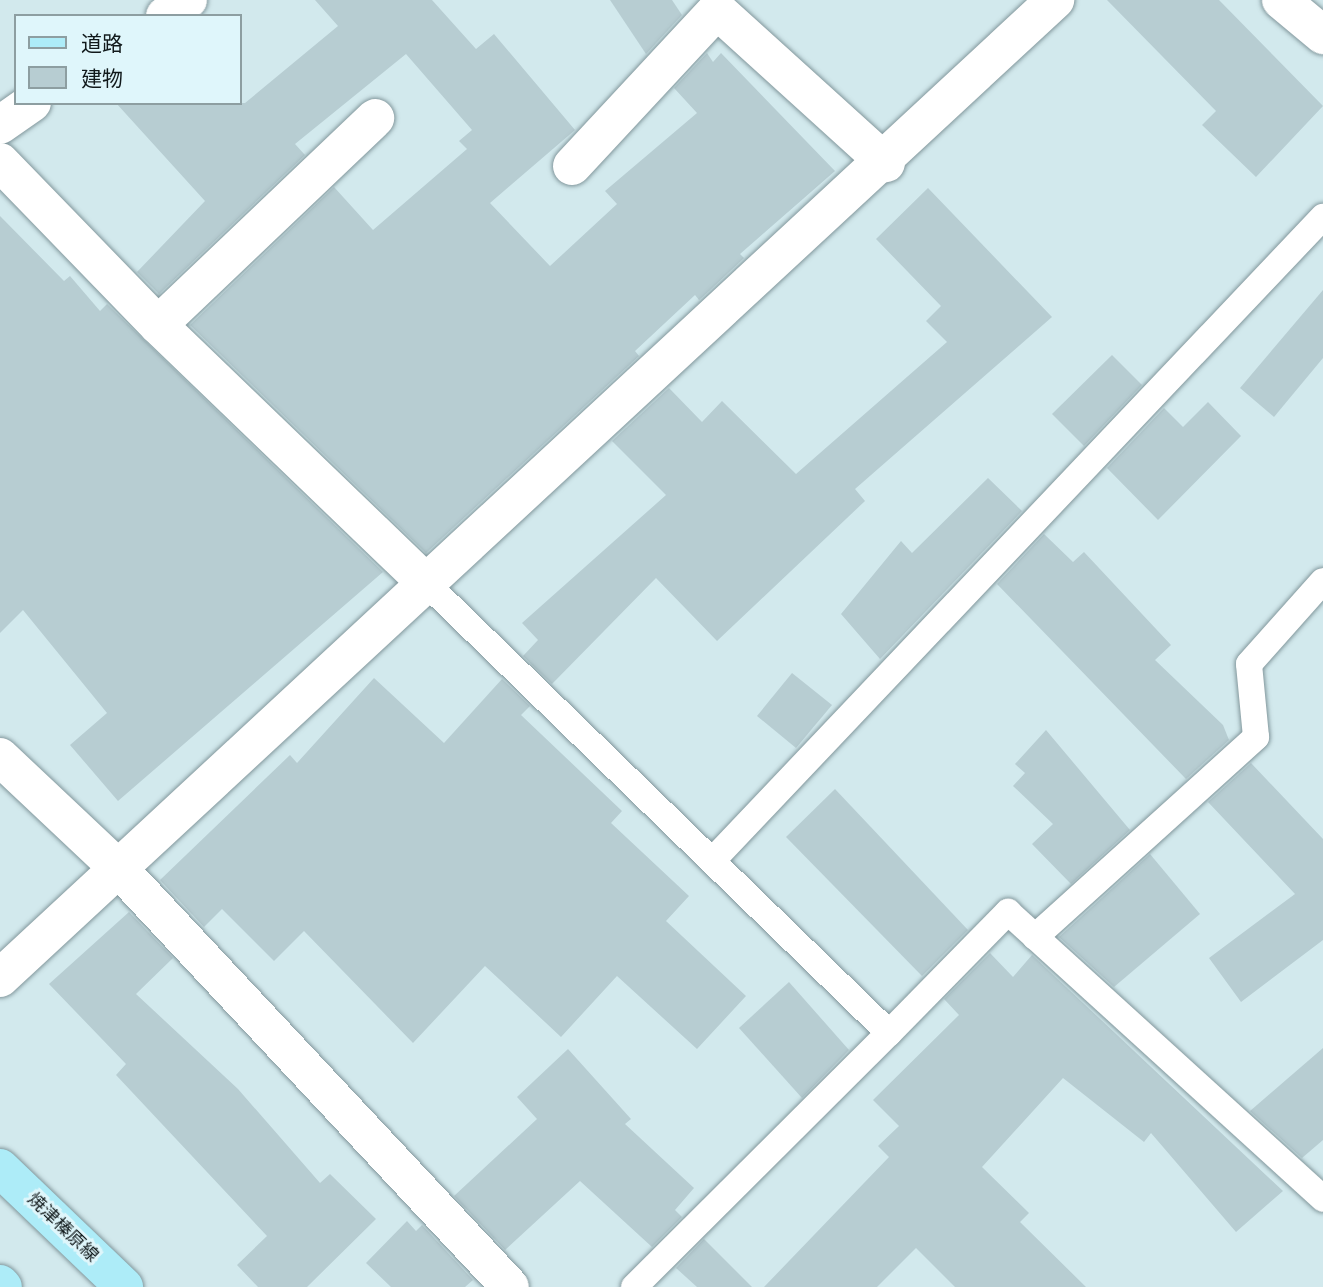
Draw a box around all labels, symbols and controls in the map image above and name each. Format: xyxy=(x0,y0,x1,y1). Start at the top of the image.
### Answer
legend xyxy=(14,14,242,105)
text: 道路 xyxy=(81,29,123,59)
text: 建物 xyxy=(81,64,123,94)
street label: 焼津榛原線 xyxy=(22,1189,102,1267)

